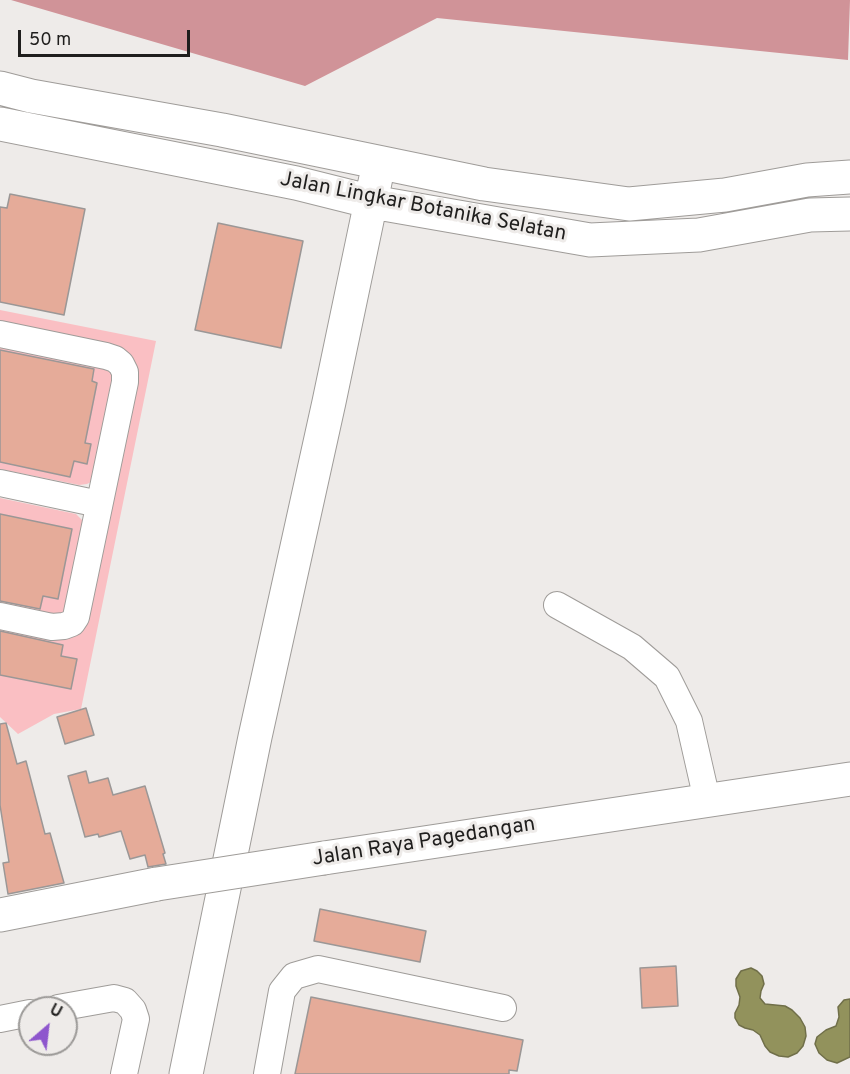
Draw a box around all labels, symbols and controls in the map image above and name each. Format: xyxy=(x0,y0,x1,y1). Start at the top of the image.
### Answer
scale bar xyxy=(21,18,194,56)
text: 50 m xyxy=(29,29,71,52)
street label: Jalan Lingkar Botanika Selatan xyxy=(278,168,568,248)
street label: Jalan Raya Pagedangan xyxy=(311,813,537,873)
north arrow xyxy=(18,996,78,1056)
text: U xyxy=(46,1000,65,1023)

